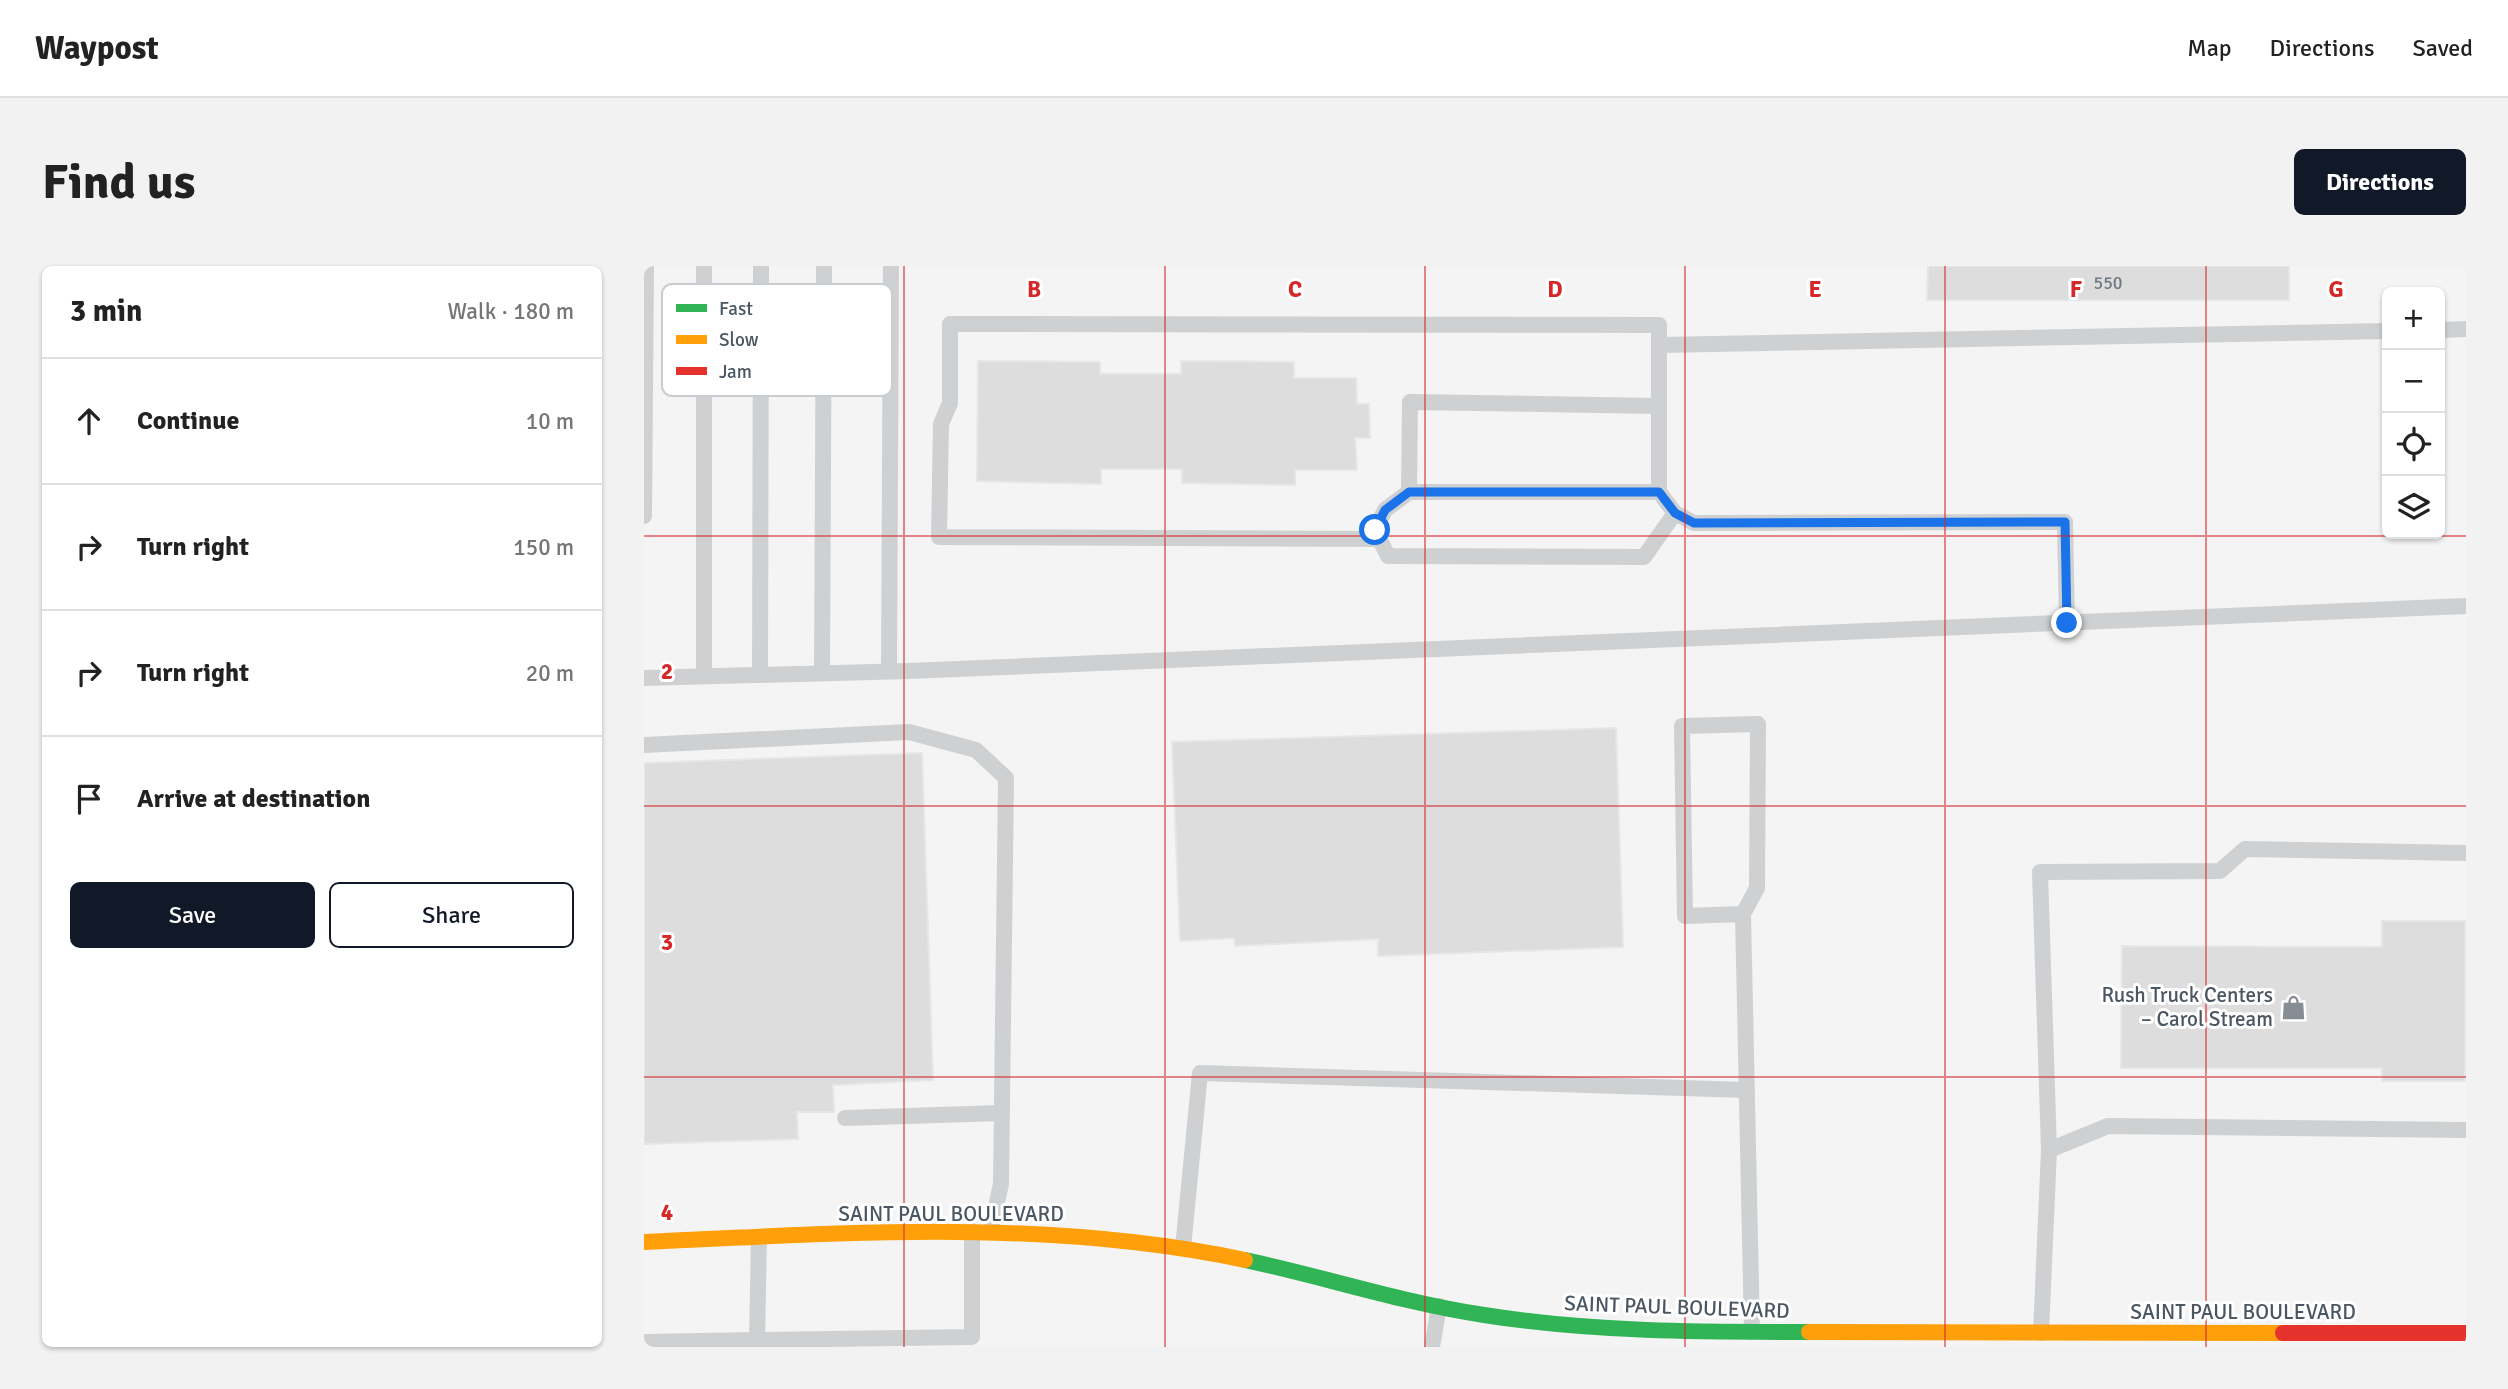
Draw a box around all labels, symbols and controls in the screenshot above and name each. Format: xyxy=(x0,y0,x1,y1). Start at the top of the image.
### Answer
text: Waypost xyxy=(35,28,159,69)
text: Map xyxy=(2187,33,2232,63)
text: Directions xyxy=(2270,33,2375,63)
text: Saved xyxy=(2413,33,2473,63)
button: Directions xyxy=(2294,149,2466,215)
text: Find us xyxy=(42,152,195,212)
house number: 550 xyxy=(2093,272,2123,294)
text: B xyxy=(1027,275,1041,304)
text: C xyxy=(1288,275,1302,304)
text: D xyxy=(1547,275,1563,304)
text: E xyxy=(1808,275,1822,304)
text: F xyxy=(2070,275,2082,304)
text: G xyxy=(2328,275,2344,304)
legend xyxy=(662,284,892,396)
map controls xyxy=(2382,287,2445,539)
button: + xyxy=(2382,287,2445,350)
text: 3 min xyxy=(70,293,142,330)
text: Walk · 180 m xyxy=(448,297,574,326)
text: Fast xyxy=(719,297,753,321)
text: Slow xyxy=(719,328,759,352)
button: − xyxy=(2382,350,2445,413)
text: Jam xyxy=(719,360,752,384)
icon: ahead xyxy=(70,402,108,440)
text: Continue xyxy=(137,405,239,437)
text: 10 m xyxy=(526,407,574,436)
button: locate xyxy=(2382,413,2445,476)
button: layers xyxy=(2382,476,2445,539)
route start xyxy=(1359,514,1390,545)
icon: right xyxy=(70,528,108,566)
text: Turn right xyxy=(137,531,249,563)
text: 150 m xyxy=(513,533,574,562)
route end xyxy=(2051,607,2082,638)
icon: right xyxy=(70,654,108,692)
text: Turn right xyxy=(137,657,249,689)
text: 2 xyxy=(661,657,673,686)
text: 20 m xyxy=(526,659,574,688)
icon: arrive xyxy=(70,780,108,818)
text: Arrive at destination xyxy=(137,783,370,815)
button: Save xyxy=(70,882,315,948)
button: Share xyxy=(329,882,574,948)
text: 3 xyxy=(661,928,673,957)
place label: Rush Truck Centers – Carol Stream xyxy=(2102,982,2273,1032)
shop icon: Rush Truck Centers – Carol Stream xyxy=(2279,993,2307,1021)
text: 4 xyxy=(661,1198,673,1227)
street label: SAINT PAUL BOULEVARD xyxy=(838,1201,1064,1227)
street label: SAINT PAUL BOULEVARD xyxy=(1564,1290,1790,1324)
street label: SAINT PAUL BOULEVARD xyxy=(2130,1299,2356,1325)

